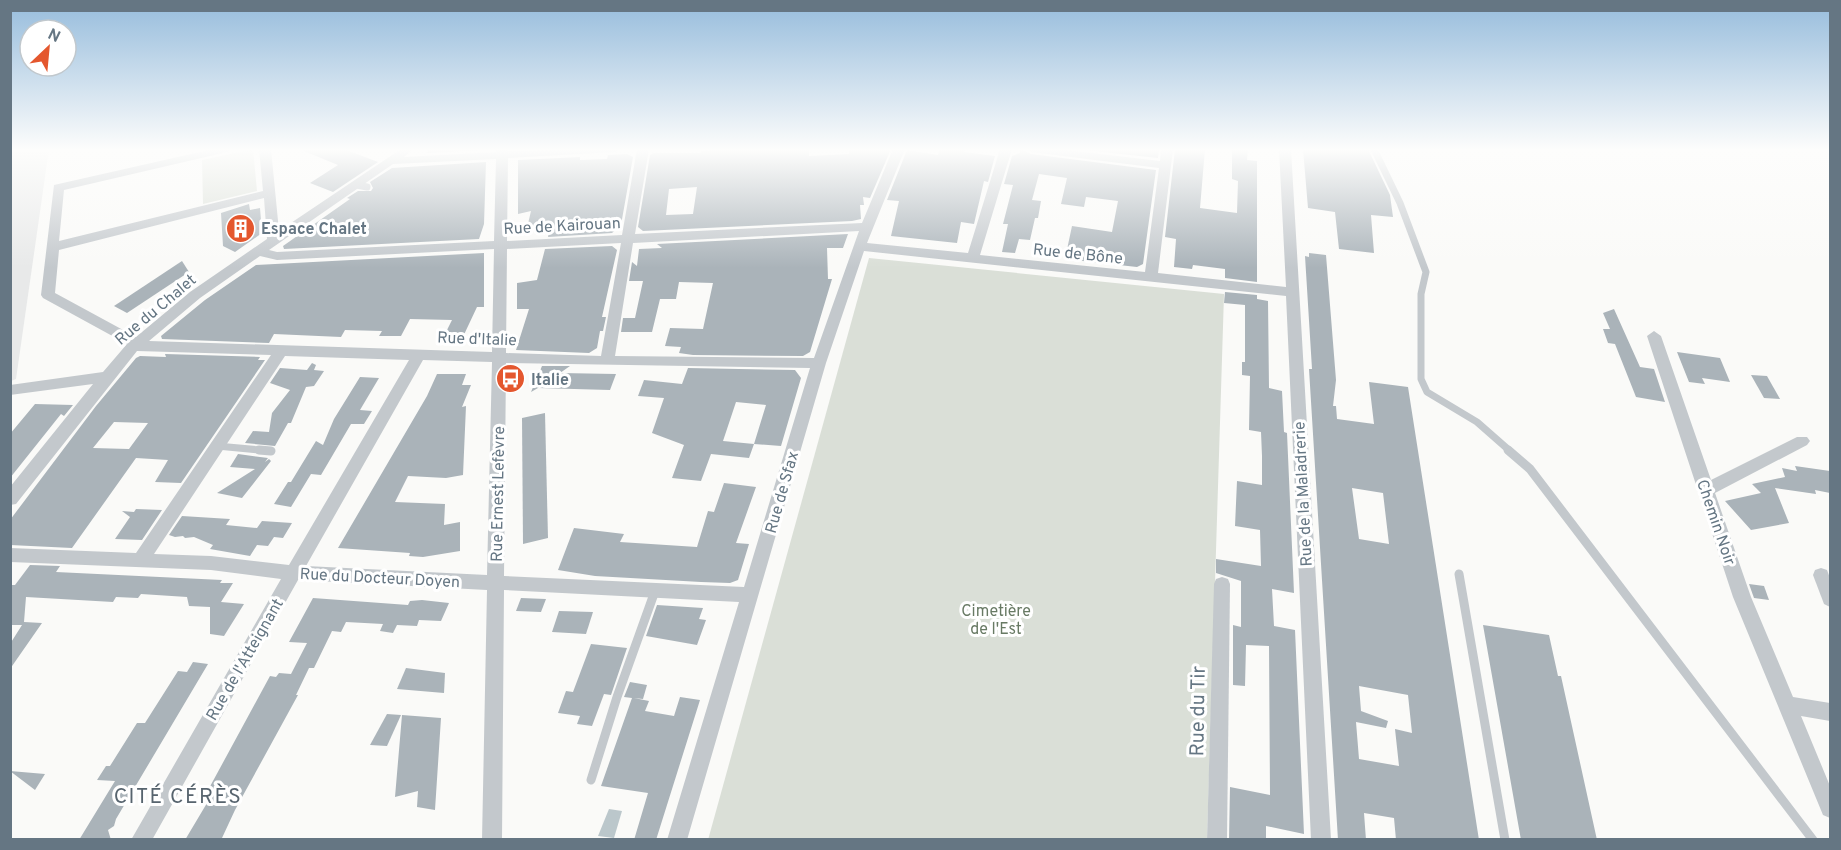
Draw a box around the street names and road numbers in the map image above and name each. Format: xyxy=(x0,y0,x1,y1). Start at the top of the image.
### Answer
street label: Rue de Kairouan xyxy=(503,214,621,240)
street label: Rue de Bône xyxy=(1032,240,1124,270)
street label: Rue du Chalet xyxy=(112,271,201,350)
street label: Rue d'Italie xyxy=(437,329,517,351)
street label: Rue de la Maladrerie xyxy=(1290,421,1318,567)
street label: Rue Ernest Lefèvre xyxy=(488,426,510,562)
street label: Rue de Sfax xyxy=(762,449,804,536)
street label: Chemin Noir xyxy=(1691,477,1739,568)
street label: Rue du Docteur Doyen xyxy=(299,565,461,593)
street label: Rue de l'Atteignant xyxy=(203,596,289,724)
street label: Rue du Tir xyxy=(1185,665,1213,757)

